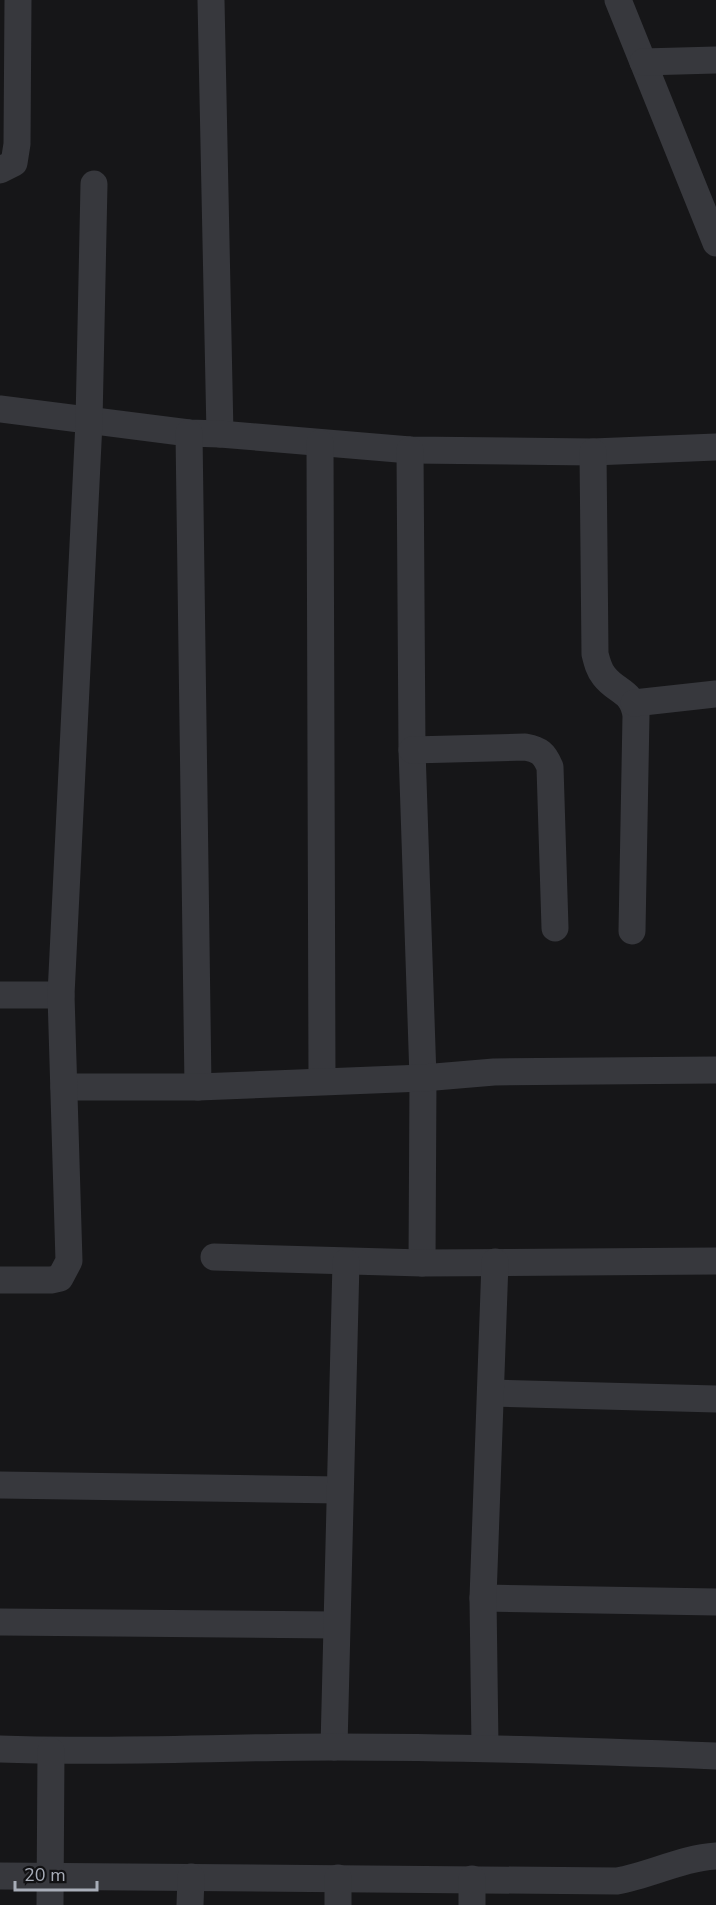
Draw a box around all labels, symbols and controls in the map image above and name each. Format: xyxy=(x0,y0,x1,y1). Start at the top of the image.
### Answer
scale bar xyxy=(15,1854,98,1892)
text: 20 m xyxy=(24,1863,66,1887)

